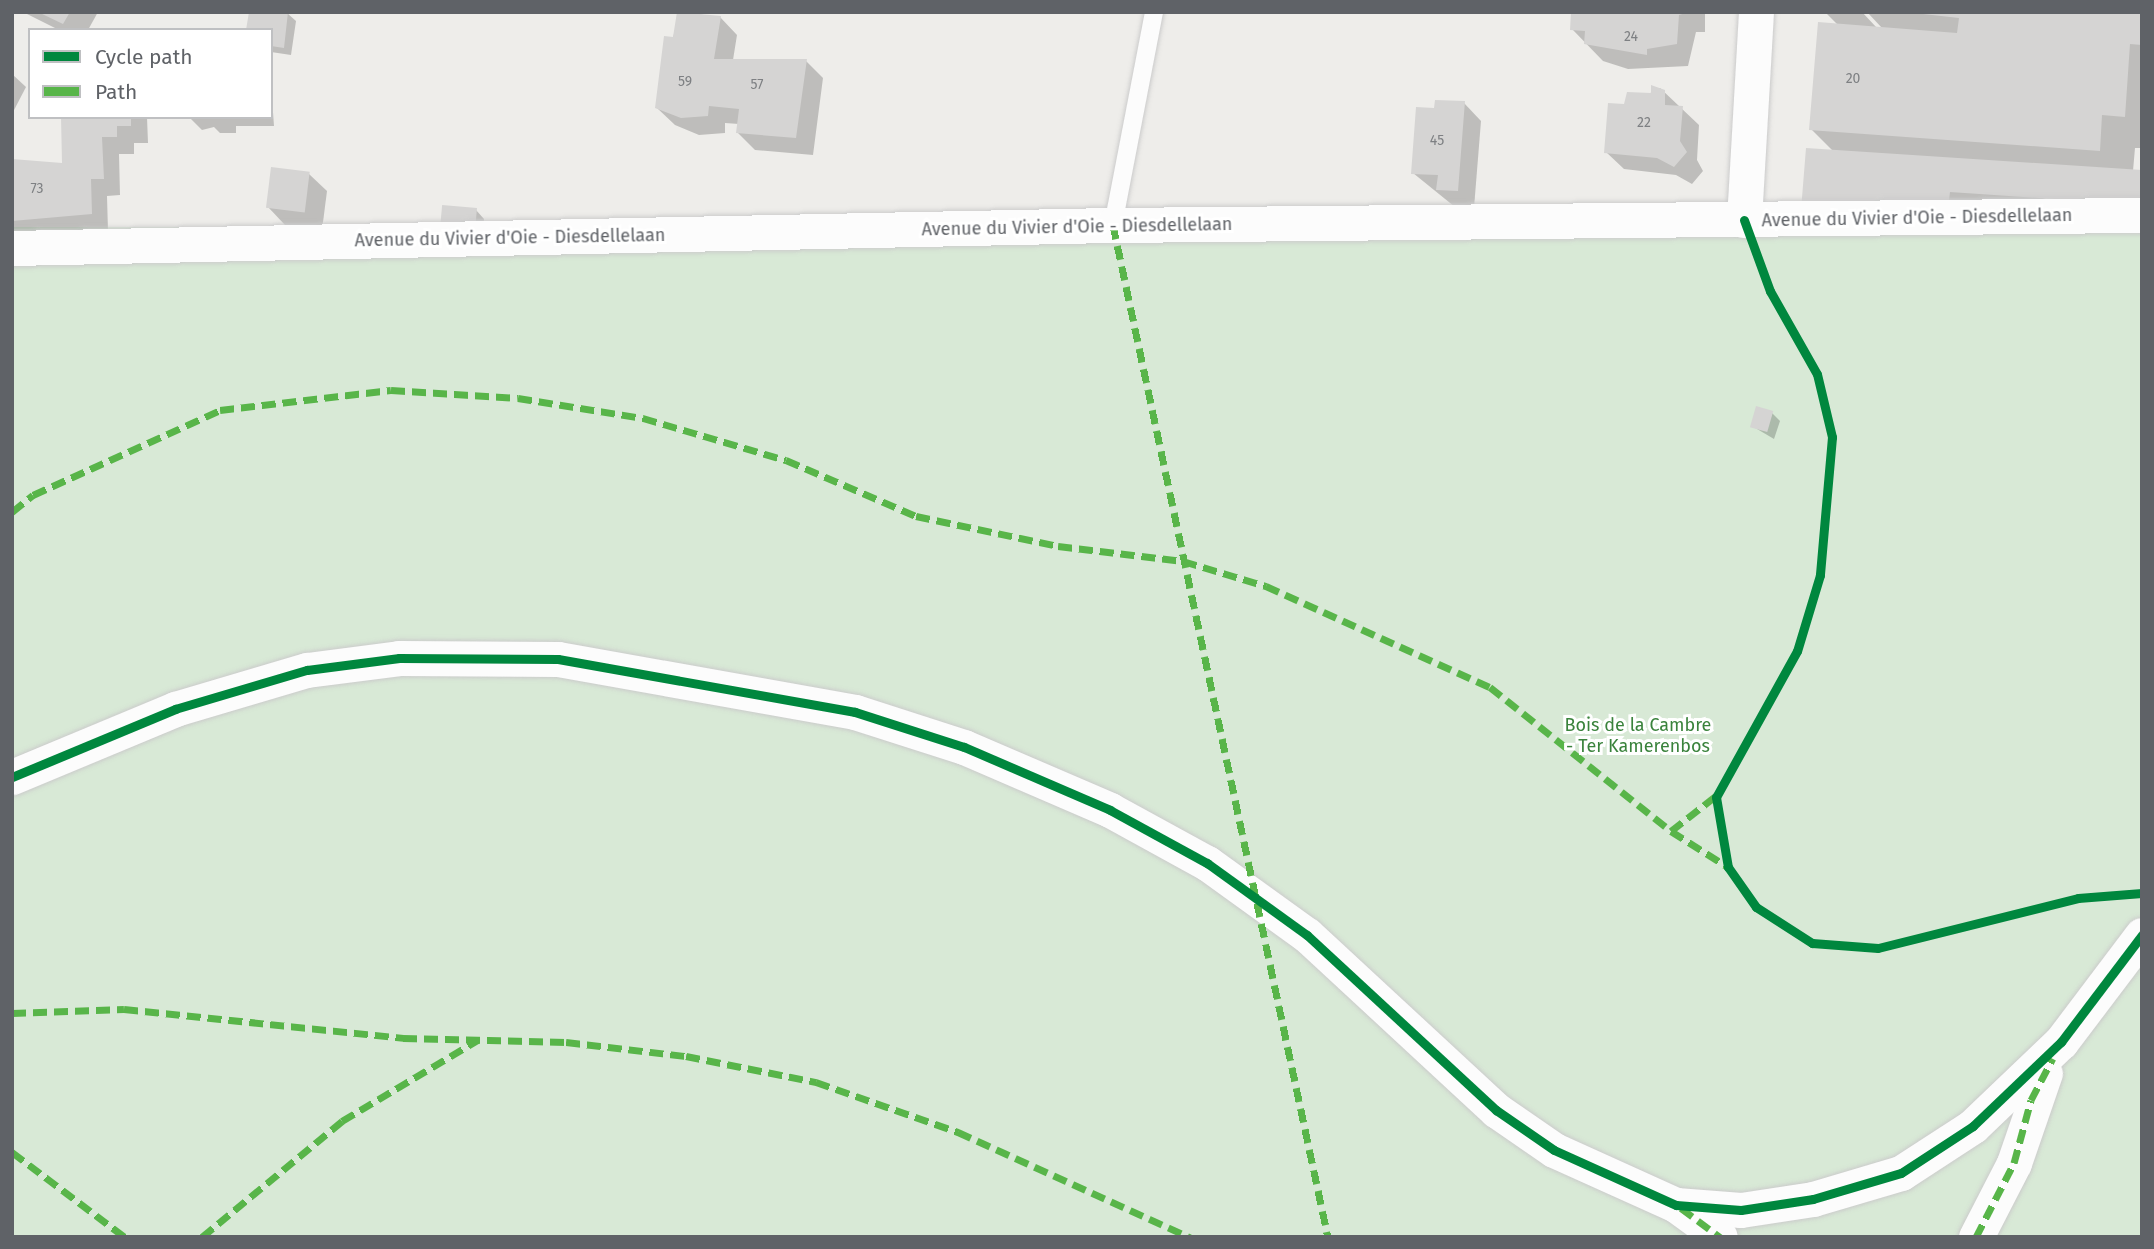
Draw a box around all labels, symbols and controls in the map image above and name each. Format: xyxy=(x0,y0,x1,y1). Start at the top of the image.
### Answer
legend xyxy=(28,28,273,119)
house number: 24 xyxy=(1624,29,1638,45)
text: Cycle path xyxy=(95,44,193,70)
house number: 20 xyxy=(1846,71,1860,87)
house number: 59 xyxy=(678,74,692,90)
house number: 57 xyxy=(751,77,763,93)
text: Path xyxy=(95,79,137,105)
house number: 22 xyxy=(1637,115,1651,131)
house number: 45 xyxy=(1430,133,1444,149)
house number: 73 xyxy=(30,181,44,197)
street label: Avenue du Vivier d'Oie - Diesdellelaan xyxy=(1761,204,2073,232)
street label: Avenue du Vivier d'Oie - Diesdellelaan xyxy=(921,213,1233,241)
street label: Avenue du Vivier d'Oie - Diesdellelaan xyxy=(354,224,666,252)
park label: Bois de la Cambre - Ter Kamerenbos xyxy=(1565,715,1711,758)

